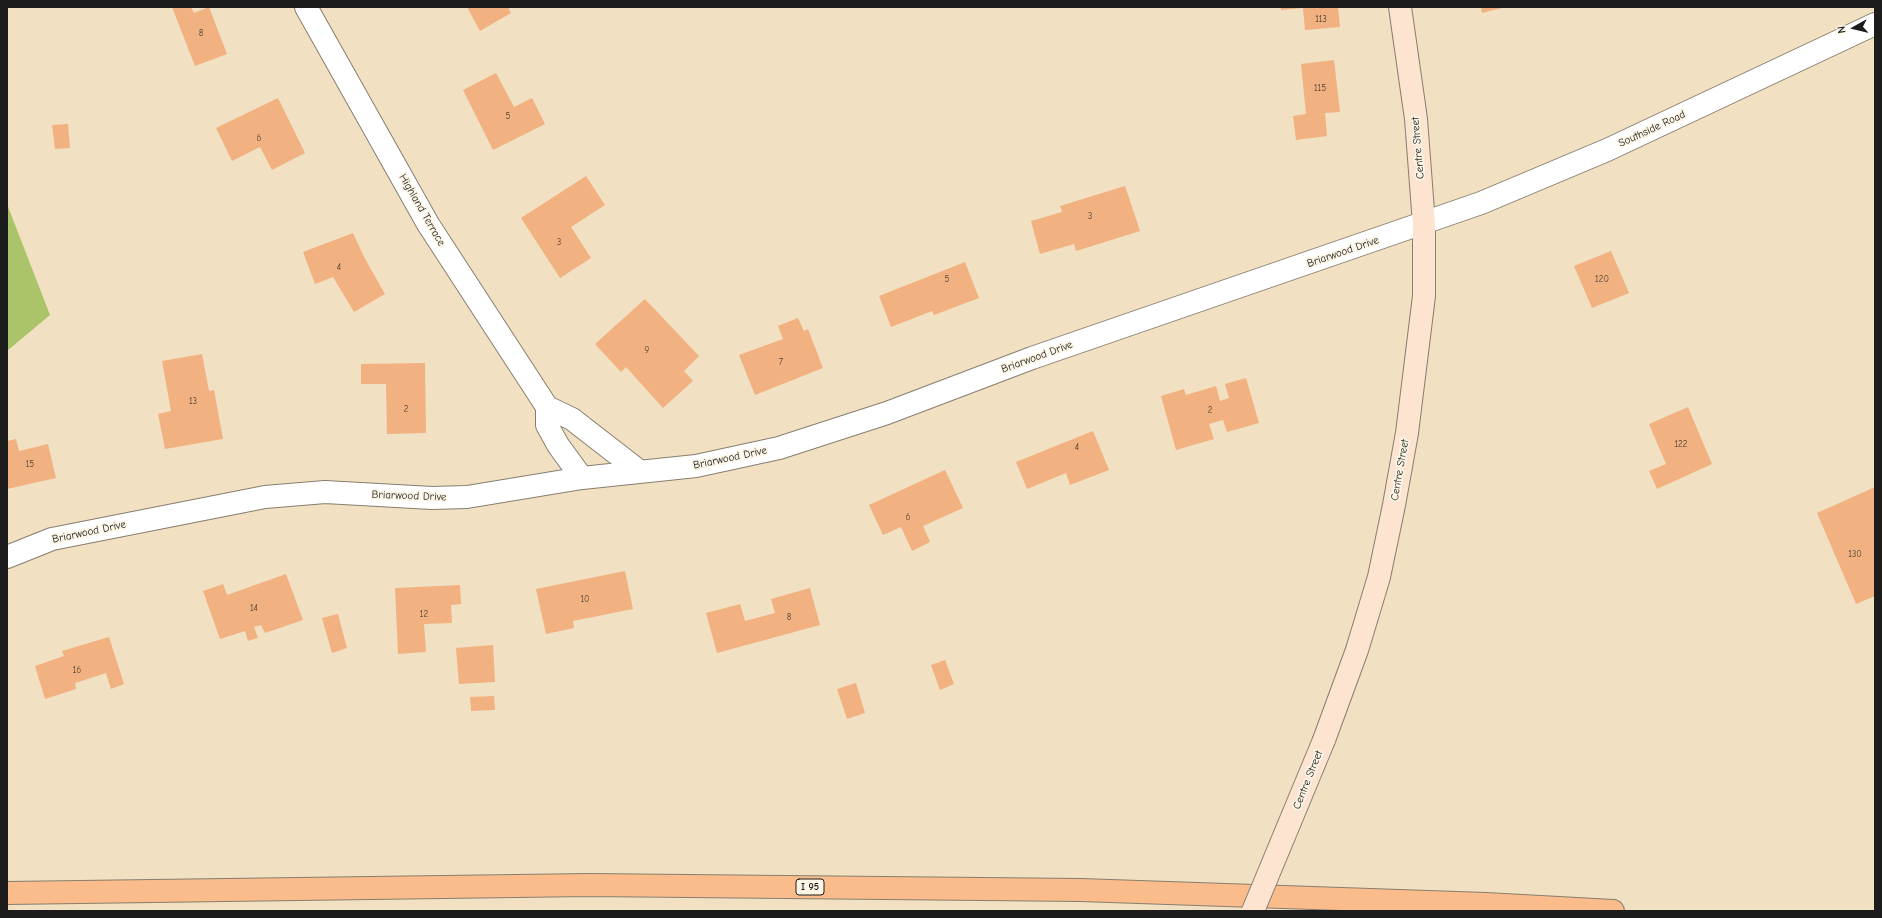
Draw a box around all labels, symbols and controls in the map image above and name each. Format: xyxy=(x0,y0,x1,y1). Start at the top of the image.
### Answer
north arrow xyxy=(1834,8,1874,48)
house number: 113 xyxy=(1315,14,1327,24)
text: N xyxy=(1835,25,1849,34)
house number: 8 xyxy=(199,28,203,38)
house number: 115 xyxy=(1314,83,1326,93)
street label: Southside Road xyxy=(1616,108,1688,150)
house number: 5 xyxy=(506,111,510,121)
street label: Centre Street xyxy=(1409,116,1427,180)
house number: 6 xyxy=(257,133,261,143)
street label: Highland Terrace xyxy=(396,172,448,248)
house number: 3 xyxy=(1088,211,1092,221)
street label: Briarwood Drive xyxy=(1305,234,1381,270)
house number: 3 xyxy=(557,237,561,247)
house number: 4 xyxy=(337,262,341,272)
house number: 5 xyxy=(945,274,949,284)
house number: 120 xyxy=(1595,274,1609,284)
street label: Briarwood Drive xyxy=(1000,338,1074,376)
house number: 9 xyxy=(645,345,649,355)
house number: 7 xyxy=(779,357,783,367)
house number: 13 xyxy=(189,396,197,406)
house number: 2 xyxy=(404,404,408,414)
house number: 2 xyxy=(1208,405,1212,415)
street label: Centre Street xyxy=(1388,438,1412,502)
house number: 122 xyxy=(1675,439,1687,449)
house number: 4 xyxy=(1075,442,1079,452)
street label: Briarwood Drive xyxy=(692,444,768,472)
house number: 15 xyxy=(26,459,34,469)
street label: Briarwood Drive xyxy=(371,488,447,504)
house number: 6 xyxy=(906,512,910,522)
street label: Briarwood Drive xyxy=(51,518,127,546)
house number: 130 xyxy=(1848,549,1862,559)
house number: 10 xyxy=(580,594,590,604)
house number: 14 xyxy=(250,603,258,613)
house number: 12 xyxy=(420,609,428,619)
house number: 8 xyxy=(787,612,791,622)
house number: 16 xyxy=(73,665,81,675)
street label: Centre Street xyxy=(1290,749,1326,811)
road number: I 95 xyxy=(796,879,824,895)

